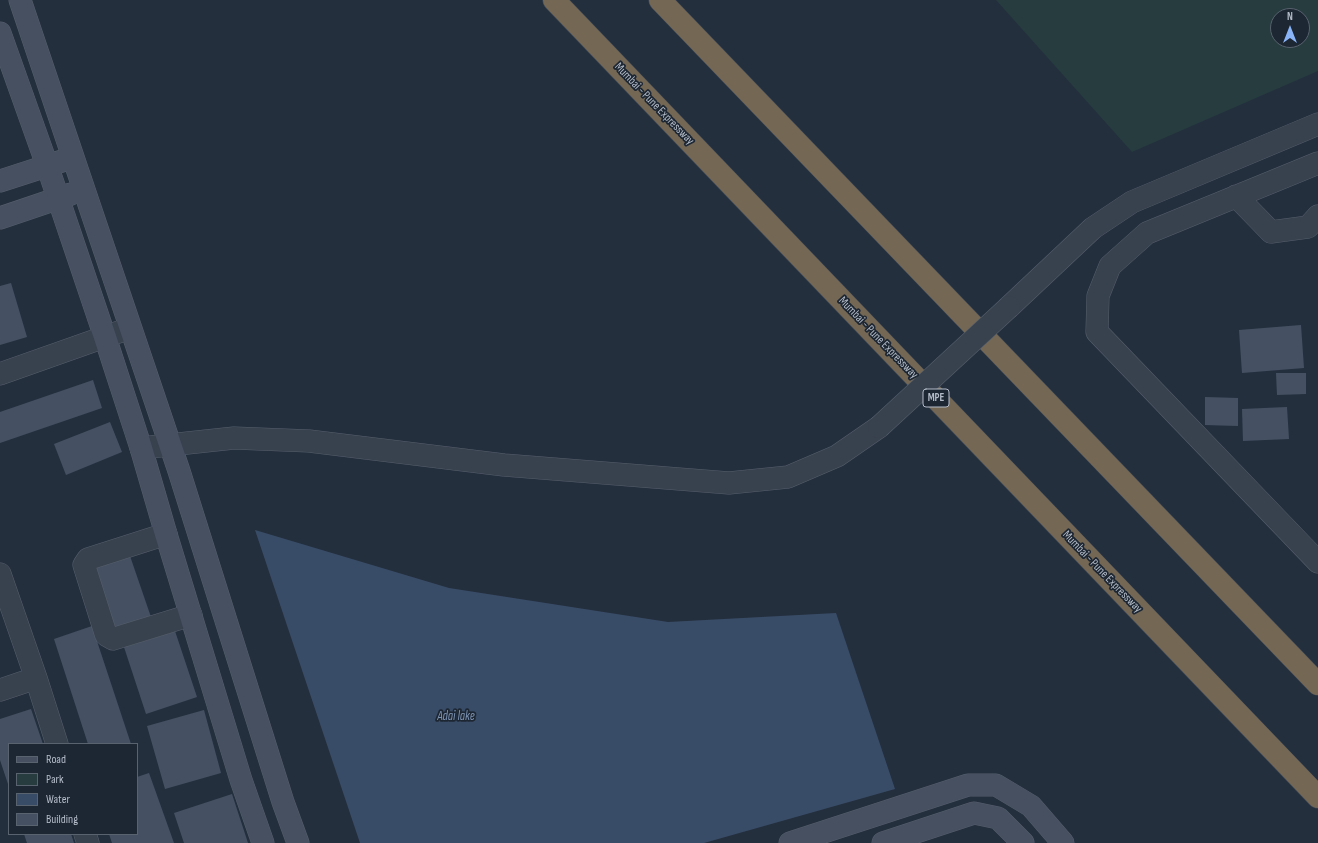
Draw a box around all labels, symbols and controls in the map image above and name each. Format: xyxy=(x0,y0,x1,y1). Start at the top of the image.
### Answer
north arrow xyxy=(1270,8,1310,48)
text: N xyxy=(1287,10,1293,23)
street label: Mumbai - Pune Expressway xyxy=(611,60,697,148)
street label: Mumbai - Pune Expressway xyxy=(835,294,921,382)
road number: MPE xyxy=(923,389,949,407)
street label: Mumbai - Pune Expressway xyxy=(1059,528,1145,616)
water label: Adai lake xyxy=(437,709,475,725)
legend xyxy=(8,743,138,835)
text: Road xyxy=(46,752,66,767)
text: Park xyxy=(46,772,64,787)
text: Water xyxy=(46,792,70,807)
text: Building xyxy=(46,812,78,827)

